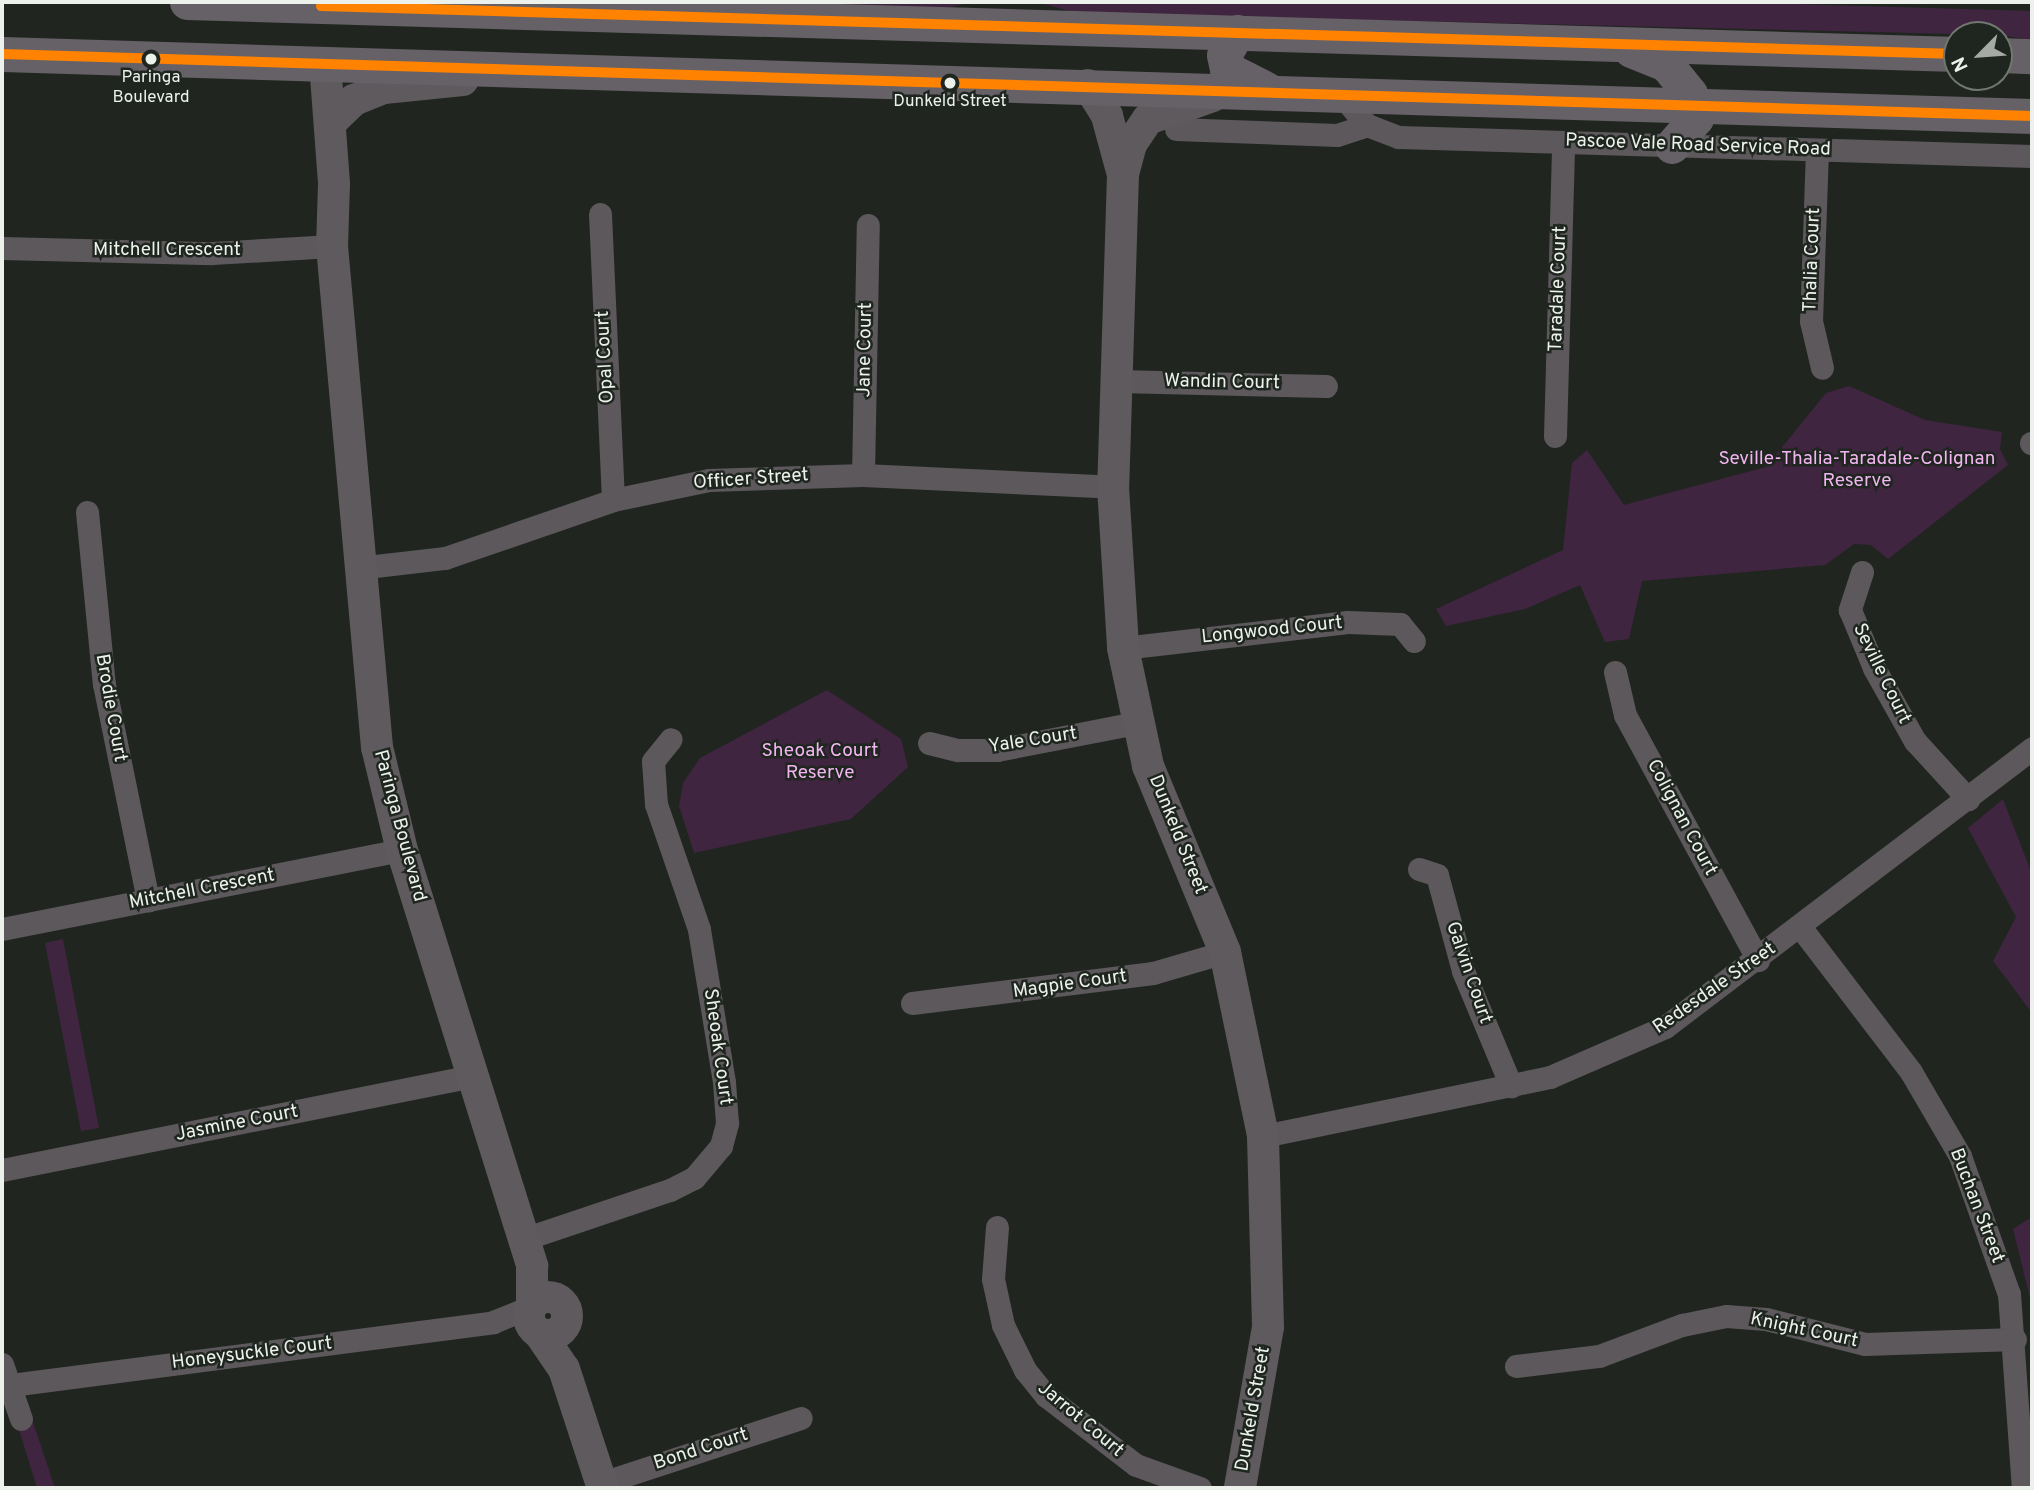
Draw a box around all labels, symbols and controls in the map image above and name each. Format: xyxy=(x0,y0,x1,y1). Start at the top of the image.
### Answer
north arrow xyxy=(1943,21,2013,91)
marker: Paringa Boulevard xyxy=(144,52,158,66)
text: N xyxy=(1947,53,1975,75)
place label: Paringa Boulevard xyxy=(113,69,189,109)
marker: Dunkeld Street xyxy=(943,76,957,90)
place label: Dunkeld Street xyxy=(893,93,1007,113)
street label: Pascoe Vale Road Service Road xyxy=(1564,130,1832,162)
street label: Thalia Court xyxy=(1800,207,1826,313)
street label: Taradale Court xyxy=(1545,225,1573,353)
street label: Mitchell Crescent xyxy=(93,240,241,262)
street label: Jane Court xyxy=(854,302,878,398)
street label: Opal Court xyxy=(592,310,620,404)
street label: Wandin Court xyxy=(1164,371,1280,395)
park label: Seville-Thalia-Taradale-Colignan Reserve xyxy=(1718,449,1996,493)
street label: Officer Street xyxy=(692,465,810,495)
street label: Longwood Court xyxy=(1200,612,1344,650)
street label: Seville Court xyxy=(1847,620,1915,728)
street label: Brodie Court xyxy=(89,652,131,764)
street label: Yale Court xyxy=(987,723,1079,759)
park label: Sheoak Court Reserve xyxy=(761,741,879,785)
street label: Paringa Boulevard xyxy=(368,748,430,904)
street label: Colignan Court xyxy=(1641,756,1721,880)
street label: Dunkeld Street xyxy=(1143,772,1211,898)
street label: Mitchell Crescent xyxy=(127,865,277,915)
street label: Galvin Court xyxy=(1440,919,1496,1027)
street label: Redesdale Street xyxy=(1649,938,1781,1040)
street label: Magpie Court xyxy=(1012,966,1128,1004)
street label: Sheoak Court xyxy=(698,987,736,1107)
street label: Jasmine Court xyxy=(174,1101,300,1147)
street label: Buchan Street xyxy=(1944,1145,2008,1267)
street label: Knight Court xyxy=(1748,1308,1860,1354)
street label: Honeysuckle Court xyxy=(170,1333,334,1375)
street label: Dunkeld Street xyxy=(1232,1345,1276,1473)
street label: Jarrot Court xyxy=(1032,1377,1128,1463)
street label: Bond Court xyxy=(651,1424,751,1476)

